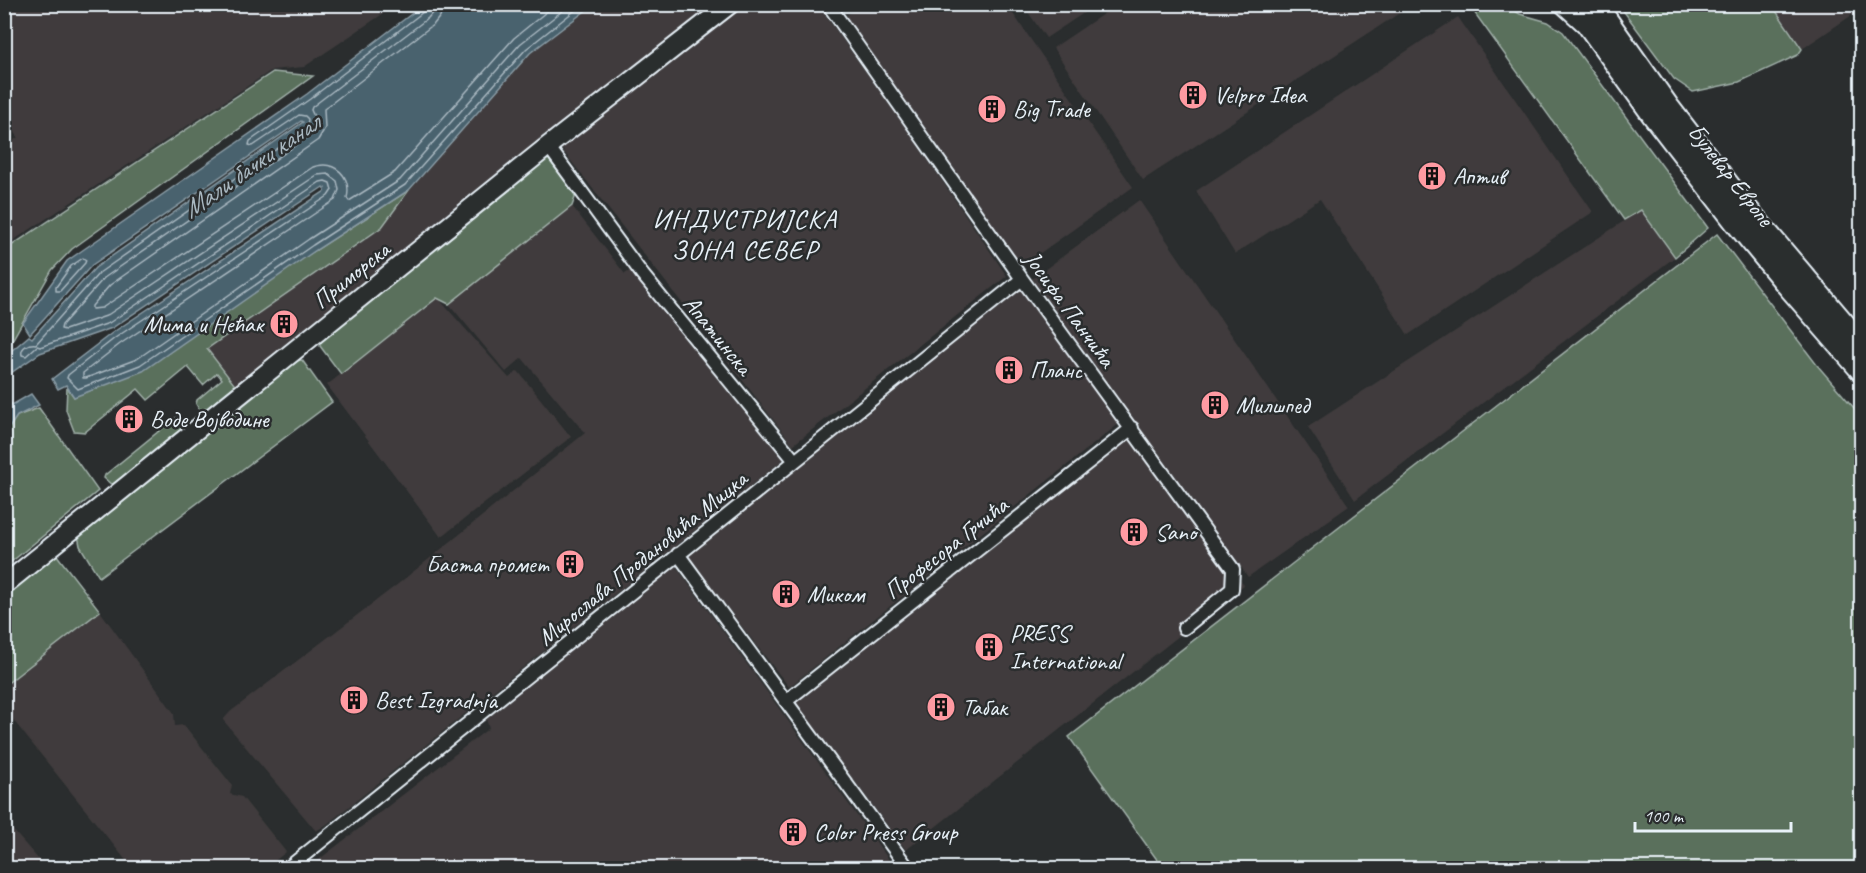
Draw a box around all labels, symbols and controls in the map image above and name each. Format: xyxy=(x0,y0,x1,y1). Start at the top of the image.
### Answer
building icon: Velpro Idea xyxy=(1177,79,1209,111)
place label: Velpro Idea xyxy=(1214,80,1308,110)
building icon: Big Trade xyxy=(976,93,1008,125)
place label: Big Trade xyxy=(1013,94,1092,124)
water label: Мали бачки канал xyxy=(176,104,329,225)
street label: Булевар Европе xyxy=(1682,118,1782,234)
building icon: Аптив xyxy=(1416,160,1448,192)
place label: Аптив xyxy=(1453,161,1510,191)
district label: ИНДУСТРИЈСКА ЗОНА СЕВЕР xyxy=(652,202,838,267)
street label: Приморска xyxy=(306,233,397,315)
street label: Јосифа Панчића xyxy=(1017,244,1123,374)
street label: Апатинска xyxy=(677,289,761,383)
building icon: Мима и Нећак xyxy=(268,308,300,340)
place label: Мима и Нећак xyxy=(144,309,265,339)
building icon: Планс xyxy=(993,354,1025,386)
place label: Планс xyxy=(1030,355,1083,385)
building icon: Милшпед xyxy=(1199,389,1231,421)
place label: Милшпед xyxy=(1236,390,1312,420)
building icon: Воде Војводине xyxy=(113,403,145,435)
place label: Воде Војводине xyxy=(150,404,271,434)
street label: Мирослава Продановића Мицка xyxy=(531,463,755,652)
street label: Професора Грчића xyxy=(878,489,1015,606)
building icon: Sano xyxy=(1118,516,1150,548)
place label: Sano xyxy=(1155,517,1199,547)
building icon: Баста промет xyxy=(554,548,586,580)
place label: Баста промет xyxy=(426,549,550,579)
building icon: Миком xyxy=(770,578,802,610)
place label: Миком xyxy=(807,579,866,609)
place label: PRESS International xyxy=(1010,618,1124,676)
building icon: PRESS International xyxy=(973,631,1005,663)
building icon: Best Izgradnja xyxy=(338,684,370,716)
place label: Best Izgradnja xyxy=(375,685,498,715)
building icon: Табак xyxy=(925,691,957,723)
place label: Табак xyxy=(962,692,1009,722)
scale bar xyxy=(1635,795,1791,833)
text: 100 m xyxy=(1644,805,1685,827)
building icon: Color Press Group xyxy=(777,816,809,848)
place label: Color Press Group xyxy=(814,817,958,847)

